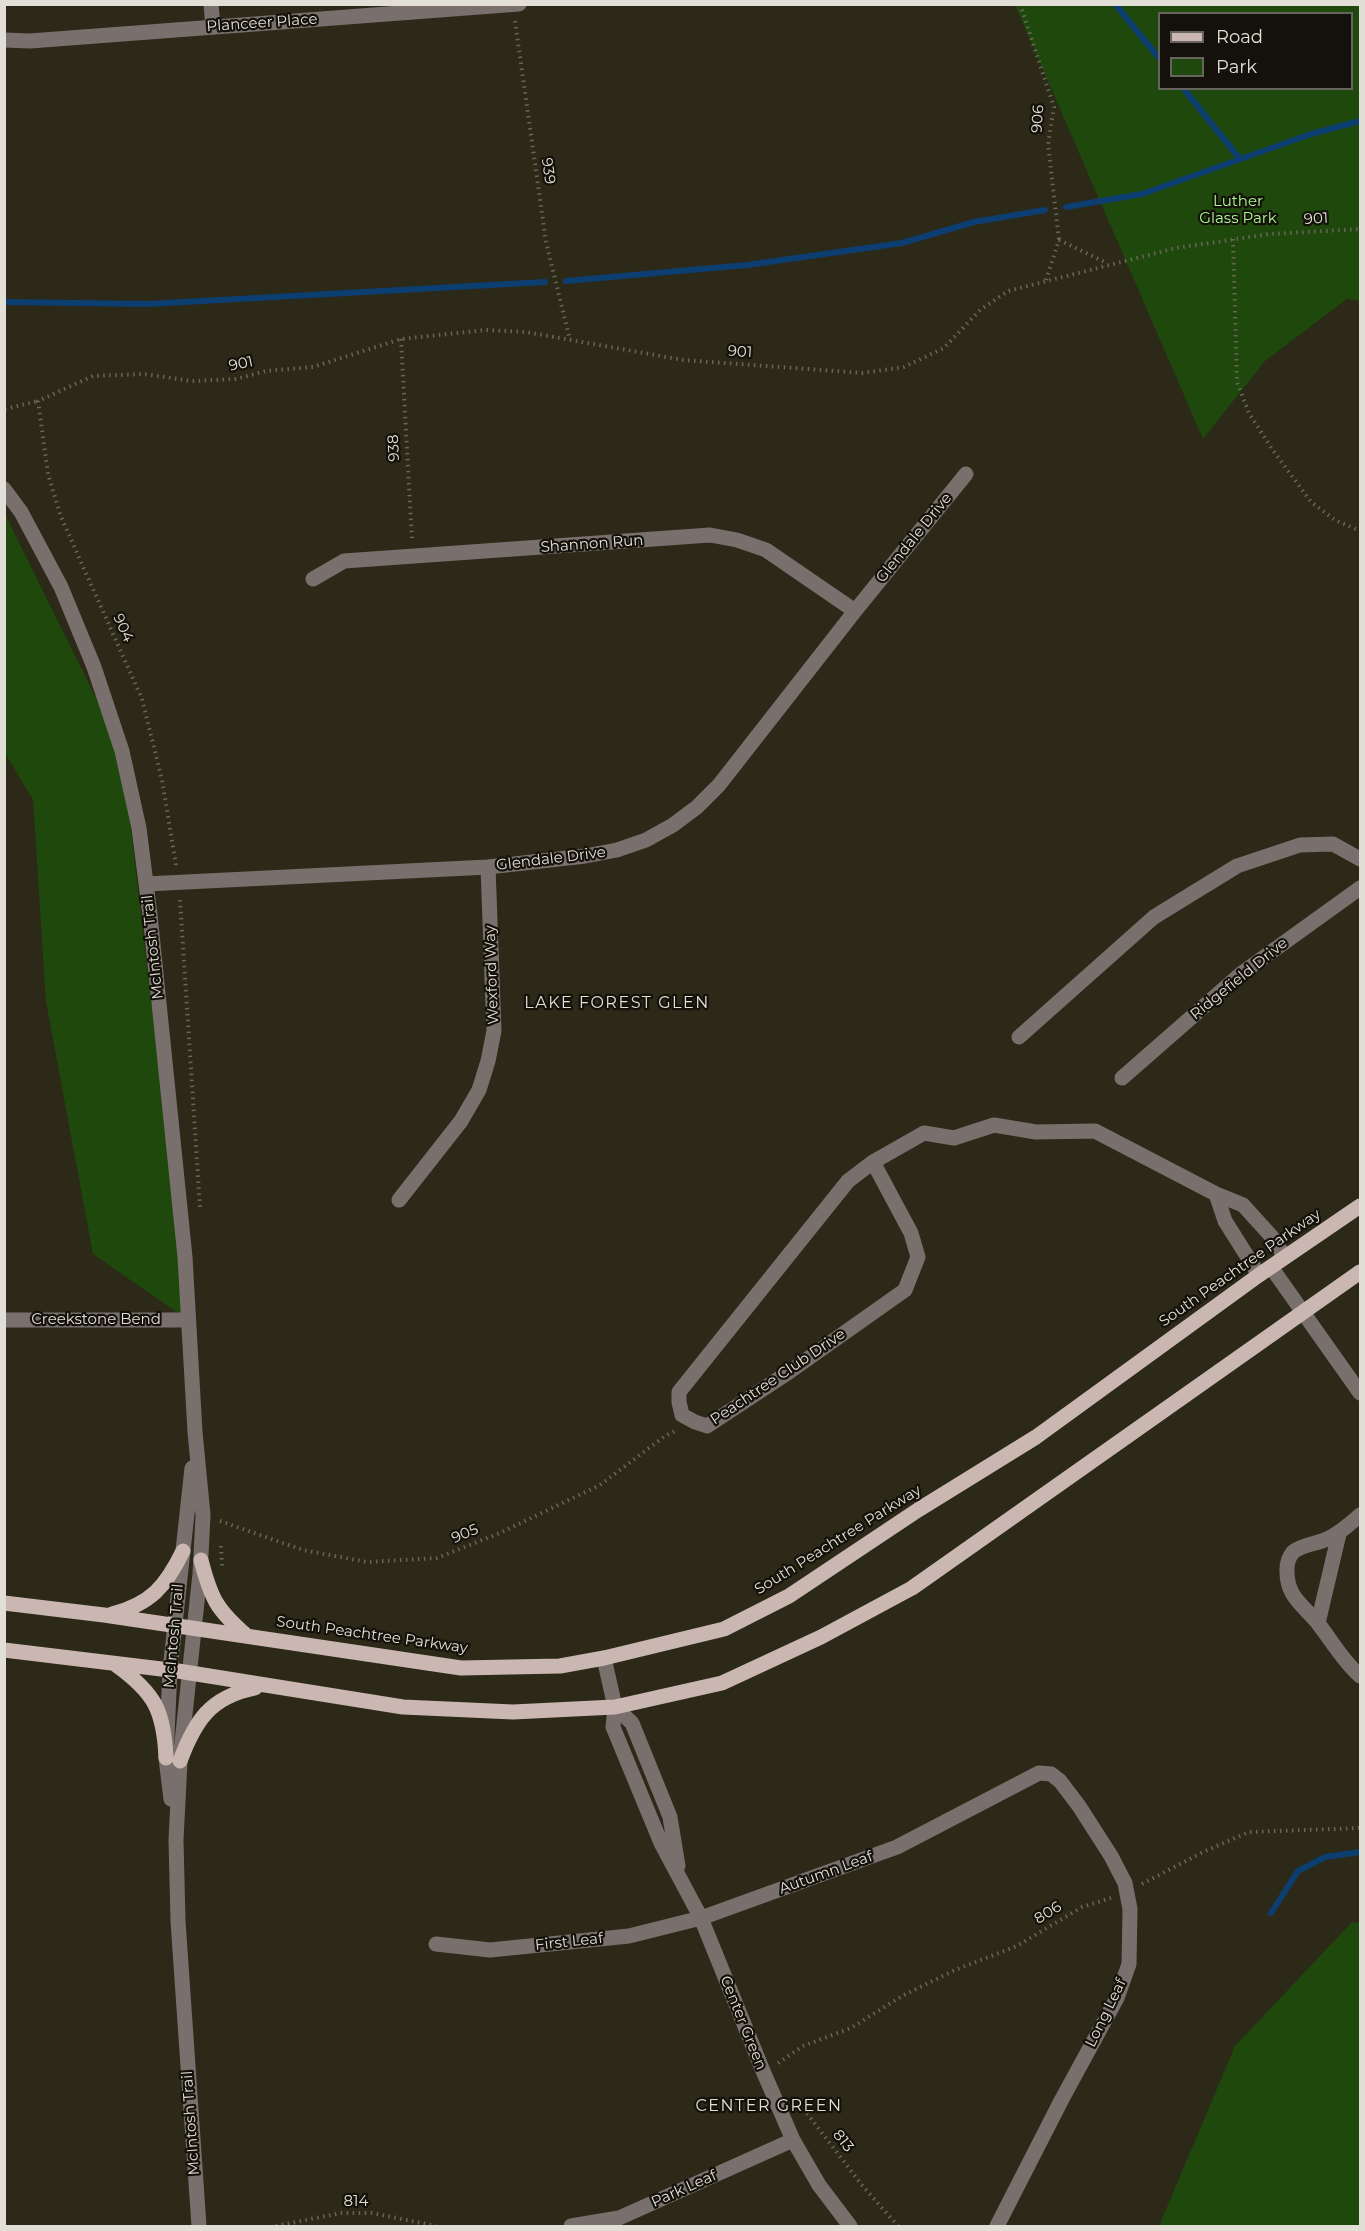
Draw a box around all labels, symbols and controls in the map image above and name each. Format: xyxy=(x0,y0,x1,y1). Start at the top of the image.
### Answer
street label: Planceer Place xyxy=(206,10,318,36)
legend xyxy=(1158,12,1353,90)
text: Road xyxy=(1216,26,1263,48)
text: Park xyxy=(1216,56,1257,78)
street label: 906 xyxy=(1028,104,1048,134)
street label: 939 xyxy=(537,157,559,185)
park label: Luther Glass Park xyxy=(1199,193,1277,228)
street label: 901 xyxy=(1303,209,1329,229)
street label: 901 xyxy=(727,342,753,362)
street label: 901 xyxy=(227,353,255,375)
street label: 938 xyxy=(384,434,404,462)
street label: Glendale Drive xyxy=(872,490,956,586)
street label: Shannon Run xyxy=(540,531,644,557)
street label: 904 xyxy=(109,611,137,645)
street label: Glendale Drive xyxy=(495,843,607,875)
street label: McIntosh Trail xyxy=(139,894,167,1000)
street label: Wexford Way xyxy=(481,925,503,1025)
street label: Ridgefield Drive xyxy=(1187,934,1291,1024)
district label: LAKE FOREST GLEN xyxy=(524,993,710,1013)
street label: South Peachtree Parkway xyxy=(1156,1205,1324,1331)
street label: Creekstone Bend xyxy=(31,1311,161,1329)
street label: Peachtree Club Drive xyxy=(707,1325,849,1429)
street label: South Peachtree Parkway xyxy=(751,1481,925,1599)
street label: 905 xyxy=(449,1520,481,1548)
street label: McIntosh Trail xyxy=(160,1583,188,1689)
street label: South Peachtree Parkway xyxy=(275,1613,469,1657)
street label: Autumn Leaf xyxy=(777,1848,875,1898)
street label: 806 xyxy=(1031,1898,1065,1928)
street label: First Leaf xyxy=(534,1929,604,1955)
street label: Center Green xyxy=(716,1973,770,2073)
street label: Long Leaf xyxy=(1082,1976,1130,2050)
street label: McIntosh Trail xyxy=(178,2070,204,2176)
district label: CENTER GREEN xyxy=(695,2096,843,2116)
street label: 813 xyxy=(829,2126,857,2156)
street label: Park Leaf xyxy=(649,2167,719,2211)
street label: 814 xyxy=(344,2193,368,2211)

